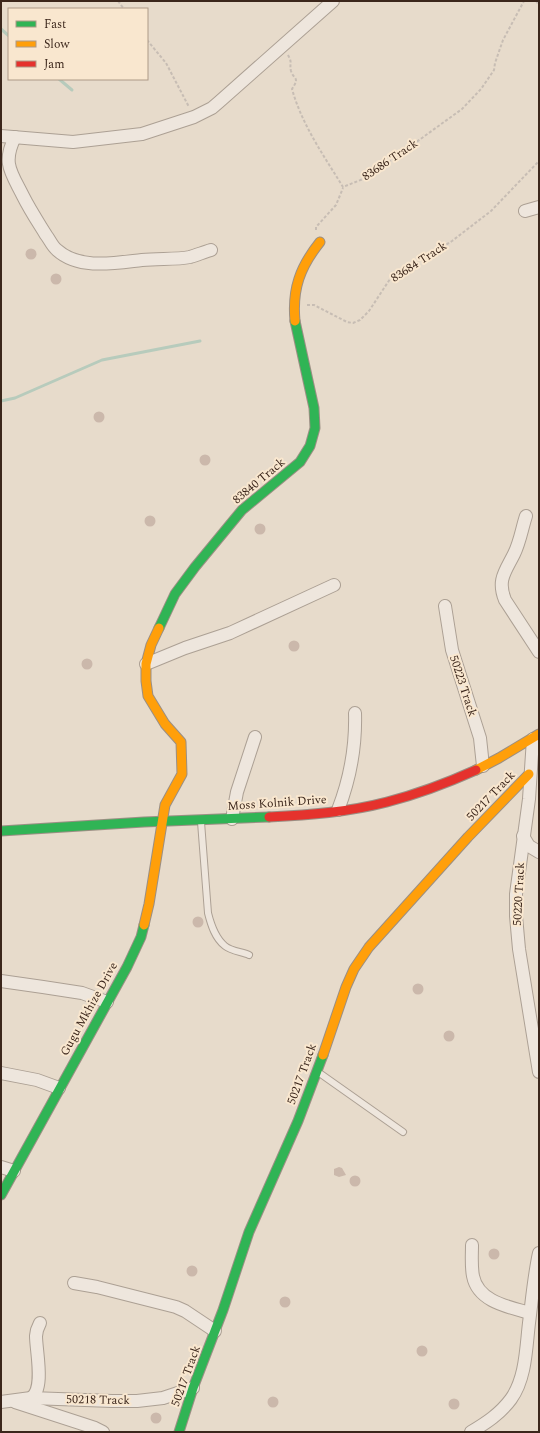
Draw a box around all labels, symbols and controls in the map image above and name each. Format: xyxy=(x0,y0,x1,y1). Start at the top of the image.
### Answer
legend xyxy=(8,8,148,80)
text: Fast xyxy=(44,15,66,34)
text: Slow xyxy=(44,35,70,54)
text: Jam xyxy=(44,55,65,74)
street label: 83686 Track xyxy=(358,134,422,186)
street label: 83684 Track xyxy=(387,236,451,287)
street label: 83840 Track xyxy=(228,453,290,509)
street label: 50223 Track xyxy=(444,653,482,720)
street label: 50217 Track xyxy=(462,766,520,826)
street label: Moss Kolnik Drive xyxy=(227,790,327,816)
street label: 50220 Track xyxy=(508,861,530,926)
street label: Gugu Mkhize Drive xyxy=(55,958,123,1059)
street label: 50217 Track xyxy=(282,1040,322,1107)
street label: 50217 Track xyxy=(166,1342,206,1409)
street label: 50218 Track xyxy=(66,1390,130,1410)

